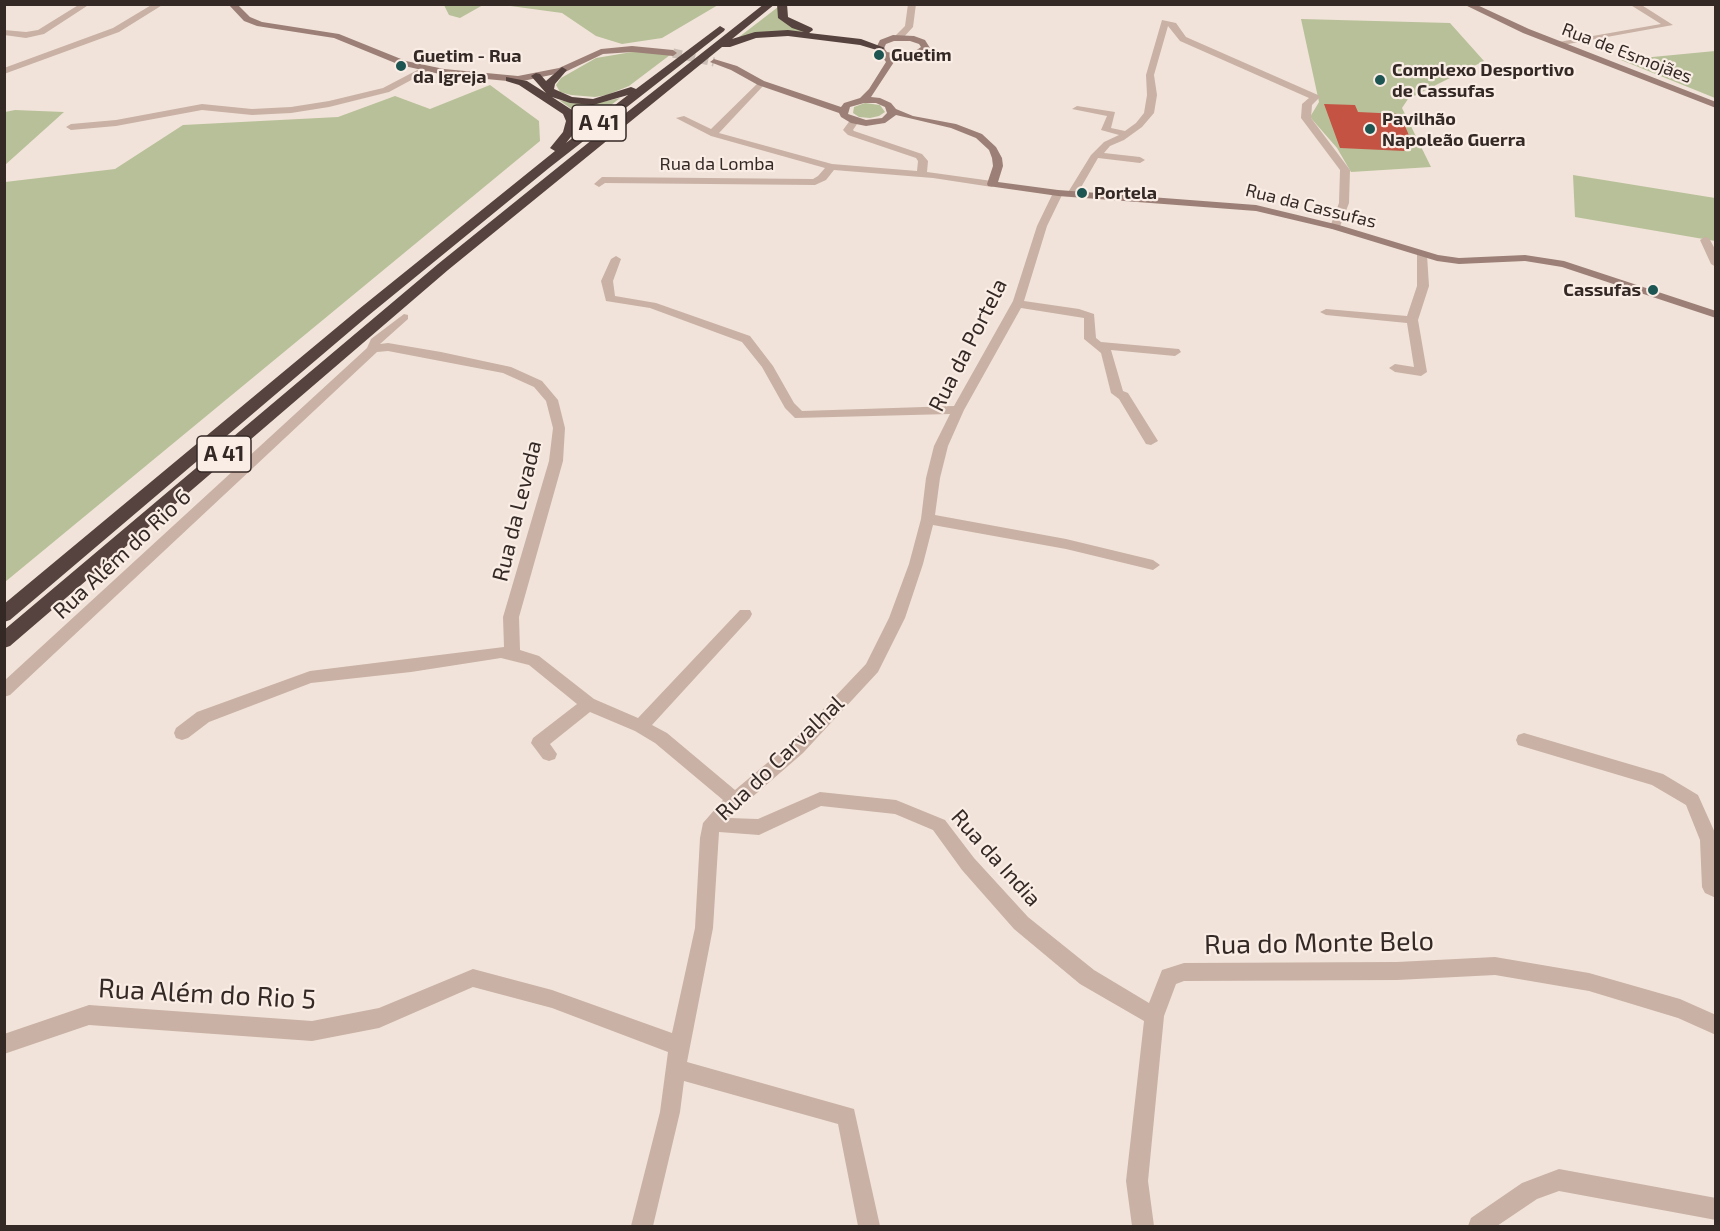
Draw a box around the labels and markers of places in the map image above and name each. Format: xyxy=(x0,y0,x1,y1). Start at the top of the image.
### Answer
place label: Guetim xyxy=(891,44,952,66)
place label: Guetim - Rua da Igreja xyxy=(413,45,522,88)
marker: Guetim xyxy=(872,48,886,62)
marker: Guetim - Rua da Igreja xyxy=(394,59,408,73)
place label: Complexo Desportivo de Cassufas xyxy=(1392,59,1574,101)
marker: Complexo Desportivo de Cassufas xyxy=(1373,73,1387,87)
place label: Pavilhão Napoleão Guerra xyxy=(1382,108,1526,150)
marker: Pavilhão Napoleão Guerra xyxy=(1363,122,1377,136)
place label: Portela xyxy=(1094,182,1157,204)
marker: Portela xyxy=(1075,186,1089,200)
place label: Cassufas xyxy=(1563,279,1641,301)
marker: Cassufas xyxy=(1646,283,1660,297)

